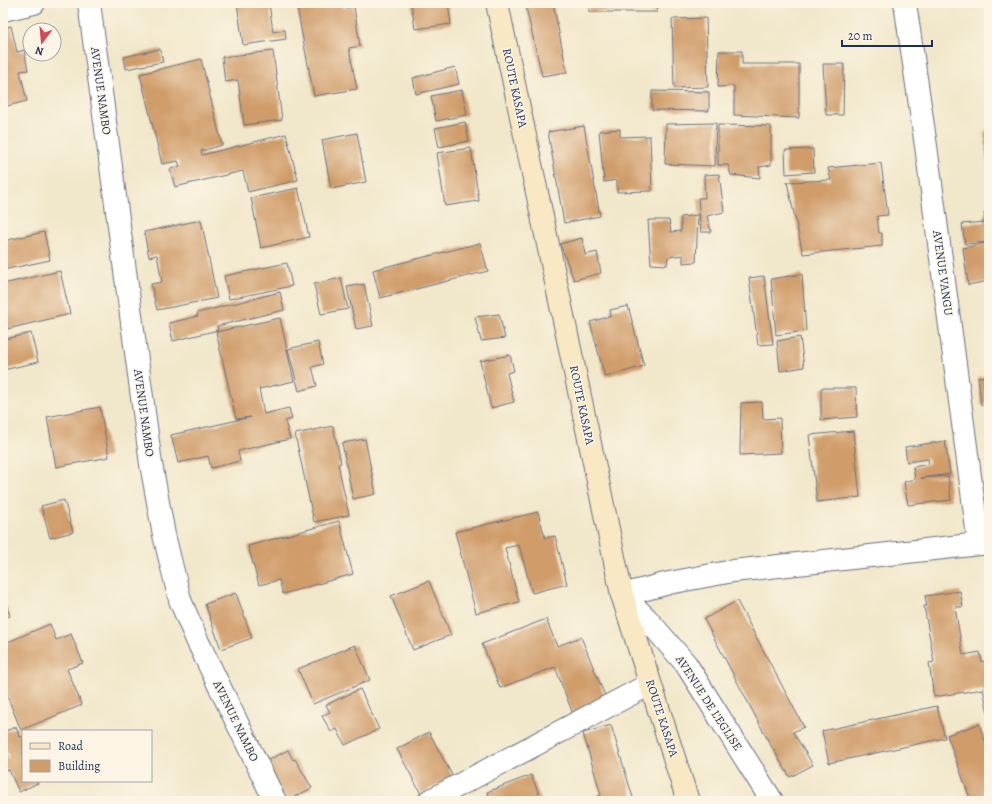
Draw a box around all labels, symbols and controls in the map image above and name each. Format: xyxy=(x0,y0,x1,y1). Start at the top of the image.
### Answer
north arrow xyxy=(22,22,62,62)
scale bar xyxy=(842,22,932,48)
text: 20 m xyxy=(848,28,872,44)
text: N xyxy=(33,43,45,59)
street label: AVENUE NAMBO xyxy=(87,45,115,136)
street label: ROUTE KASAPA xyxy=(499,47,531,130)
street label: AVENUE VANGU xyxy=(929,228,957,317)
street label: ROUTE KASAPA xyxy=(566,364,598,447)
street label: AVENUE NAMBO xyxy=(130,367,158,458)
street label: AVENUE DE L'EGLISE xyxy=(672,651,746,754)
street label: AVENUE NAMBO xyxy=(209,677,263,764)
street label: ROUTE KASAPA xyxy=(642,677,682,760)
legend xyxy=(22,730,152,782)
text: Road xyxy=(58,738,84,754)
text: Building xyxy=(58,758,100,774)

